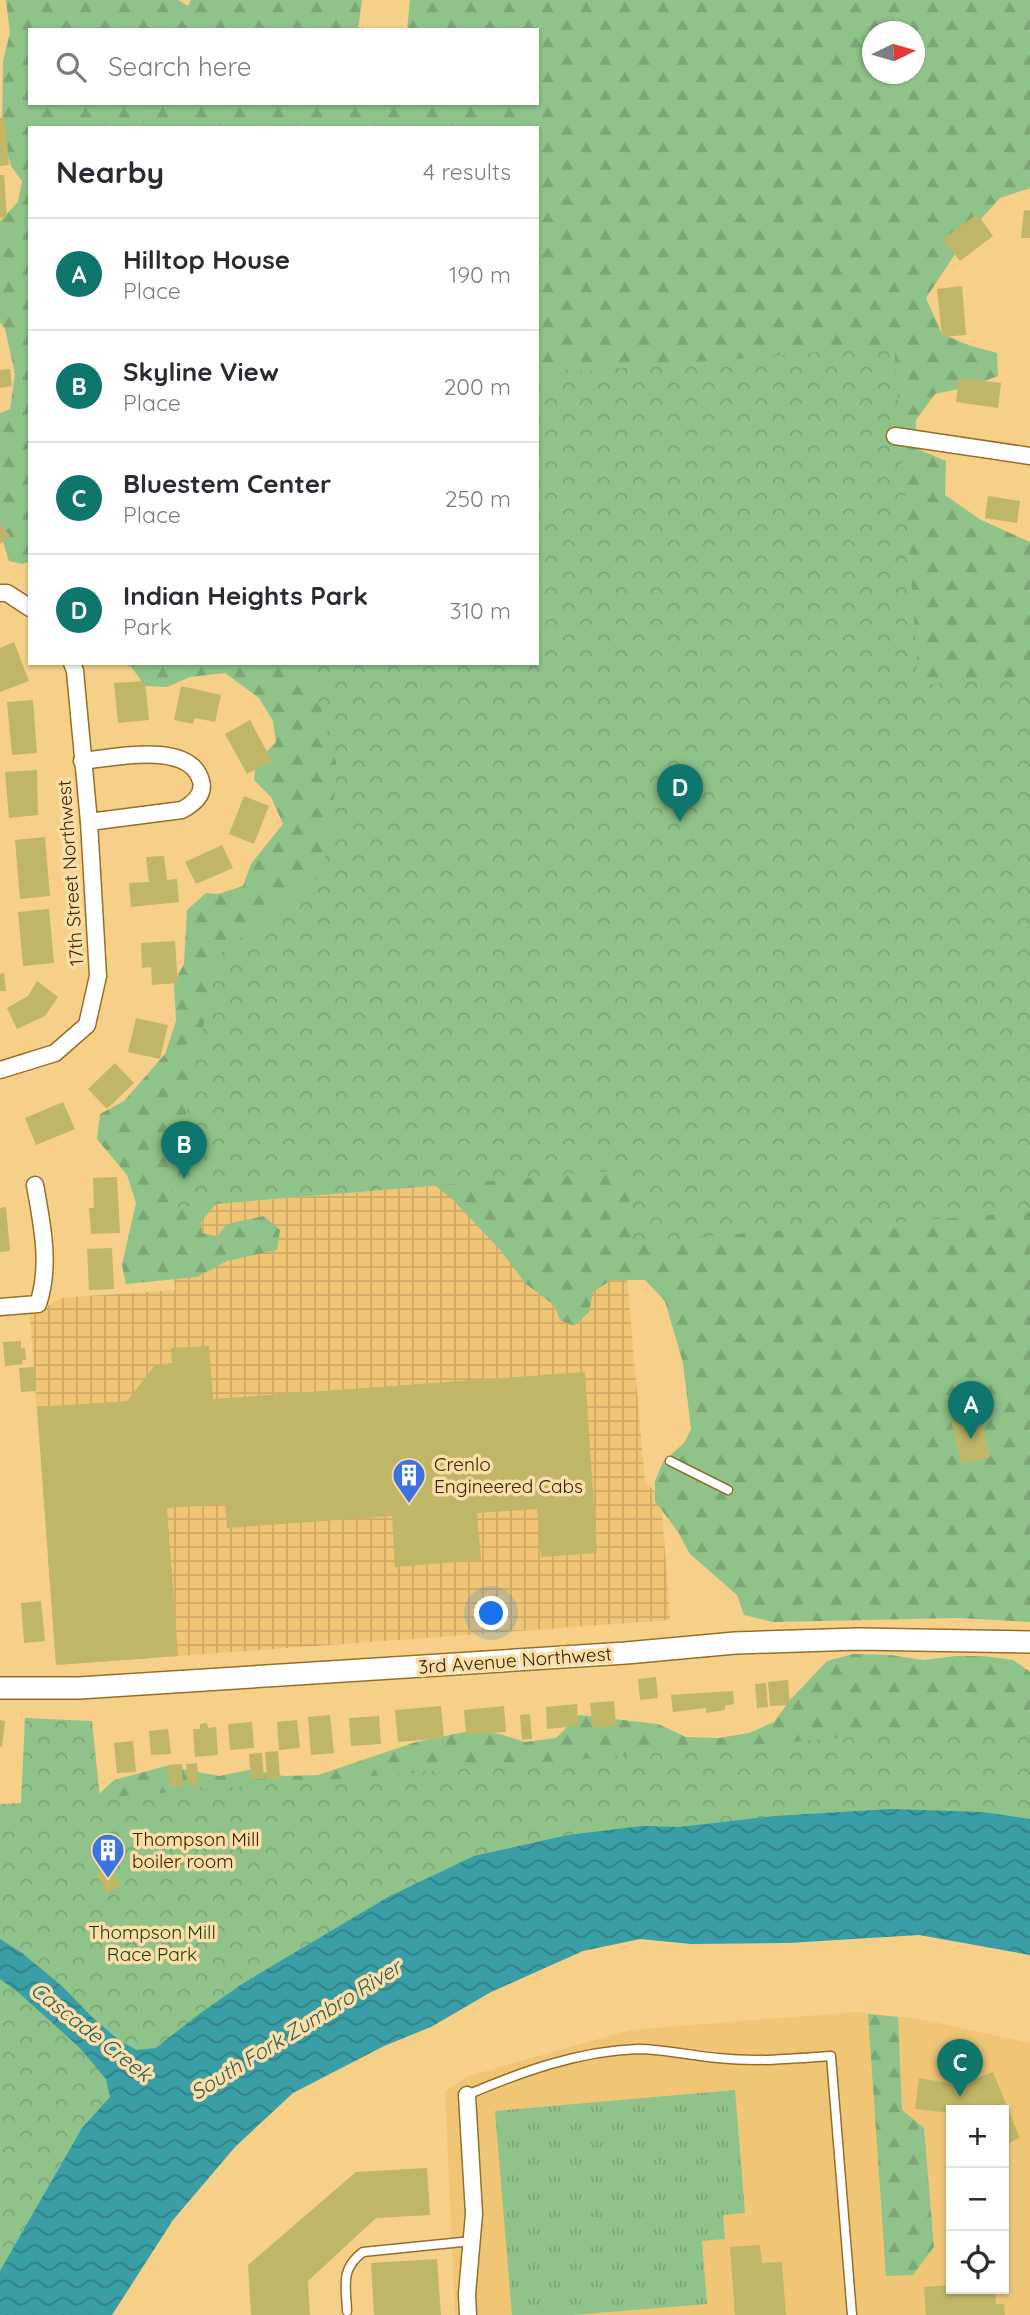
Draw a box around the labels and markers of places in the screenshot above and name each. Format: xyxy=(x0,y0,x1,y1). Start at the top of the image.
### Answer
pin: D xyxy=(657,764,703,822)
pin: B xyxy=(161,1121,207,1179)
pin: A xyxy=(948,1381,994,1439)
place label: Crenlo Engineered Cabs xyxy=(434,1452,583,1498)
building icon: Crenlo Engineered Cabs xyxy=(390,1456,428,1505)
place label: Thompson Mill boiler room xyxy=(132,1827,260,1873)
building icon: Thompson Mill boiler room xyxy=(89,1831,127,1880)
pin: C xyxy=(937,2039,983,2097)

